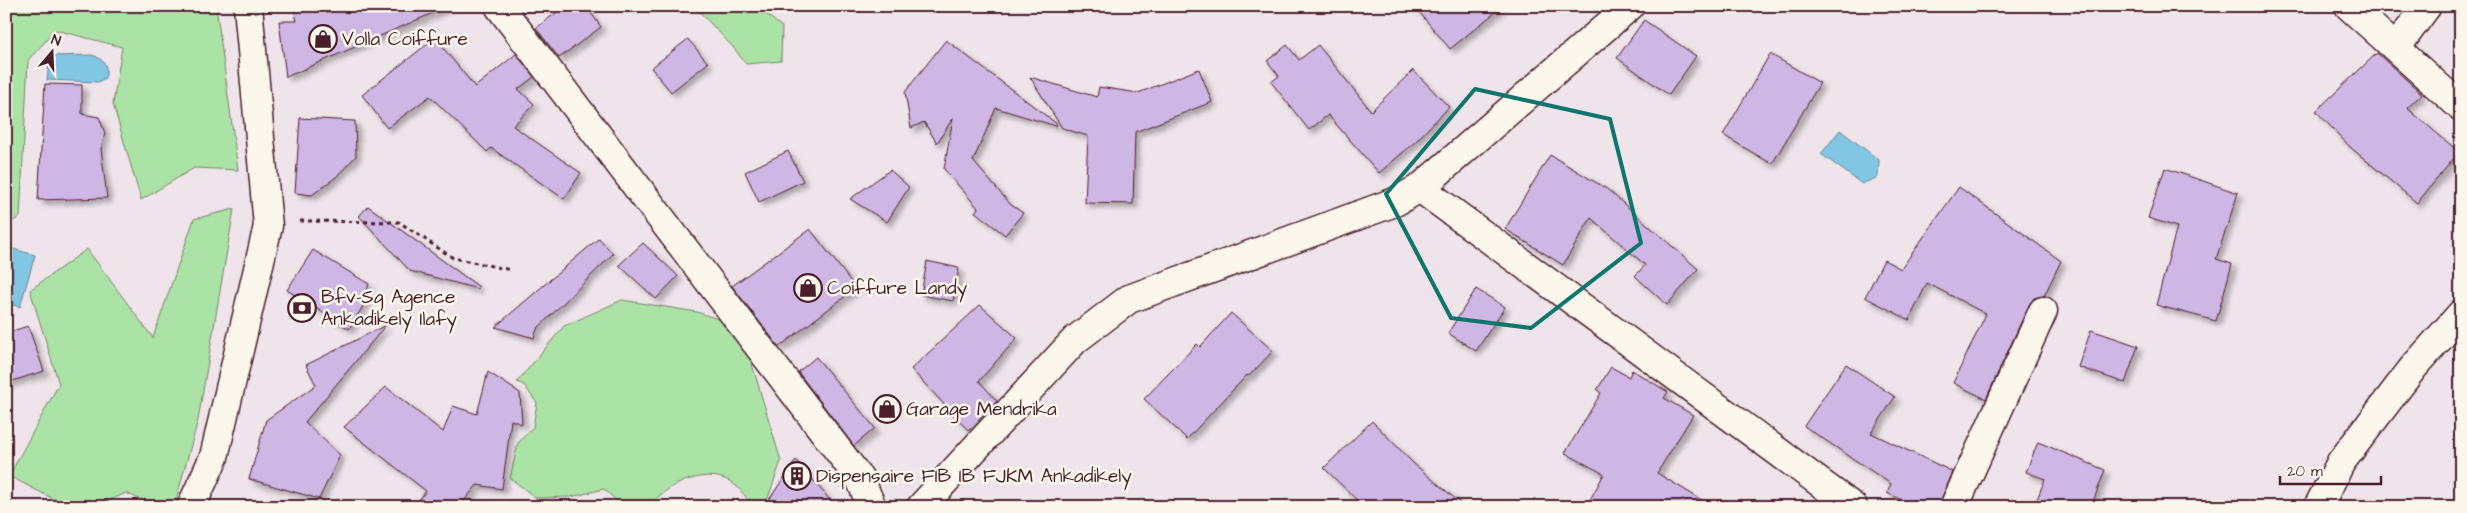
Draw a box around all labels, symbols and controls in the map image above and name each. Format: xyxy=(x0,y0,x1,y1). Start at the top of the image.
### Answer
shop icon: Volla Coiffure xyxy=(308,24,338,54)
place label: Volla Coiffure xyxy=(342,26,468,53)
north arrow xyxy=(28,28,78,78)
text: N xyxy=(48,30,64,52)
shop icon: Coiffure Landy xyxy=(793,273,823,303)
place label: Coiffure Landy xyxy=(827,275,968,303)
place label: Bfv-Sg Agence Ankadikely Ilafy xyxy=(321,284,457,334)
bank icon: Bfv-Sg Agence Ankadikely Ilafy xyxy=(287,293,317,323)
shop icon: Garage Mendrika xyxy=(872,394,902,424)
place label: Garage Mendrika xyxy=(906,396,1057,424)
scale bar xyxy=(2280,453,2381,485)
building icon: Dispensaire FIB IB FJKM Ankadikely xyxy=(782,461,812,491)
text: 20 m xyxy=(2287,461,2323,482)
place label: Dispensaire FIB IB FJKM Ankadikely xyxy=(816,463,1132,491)

